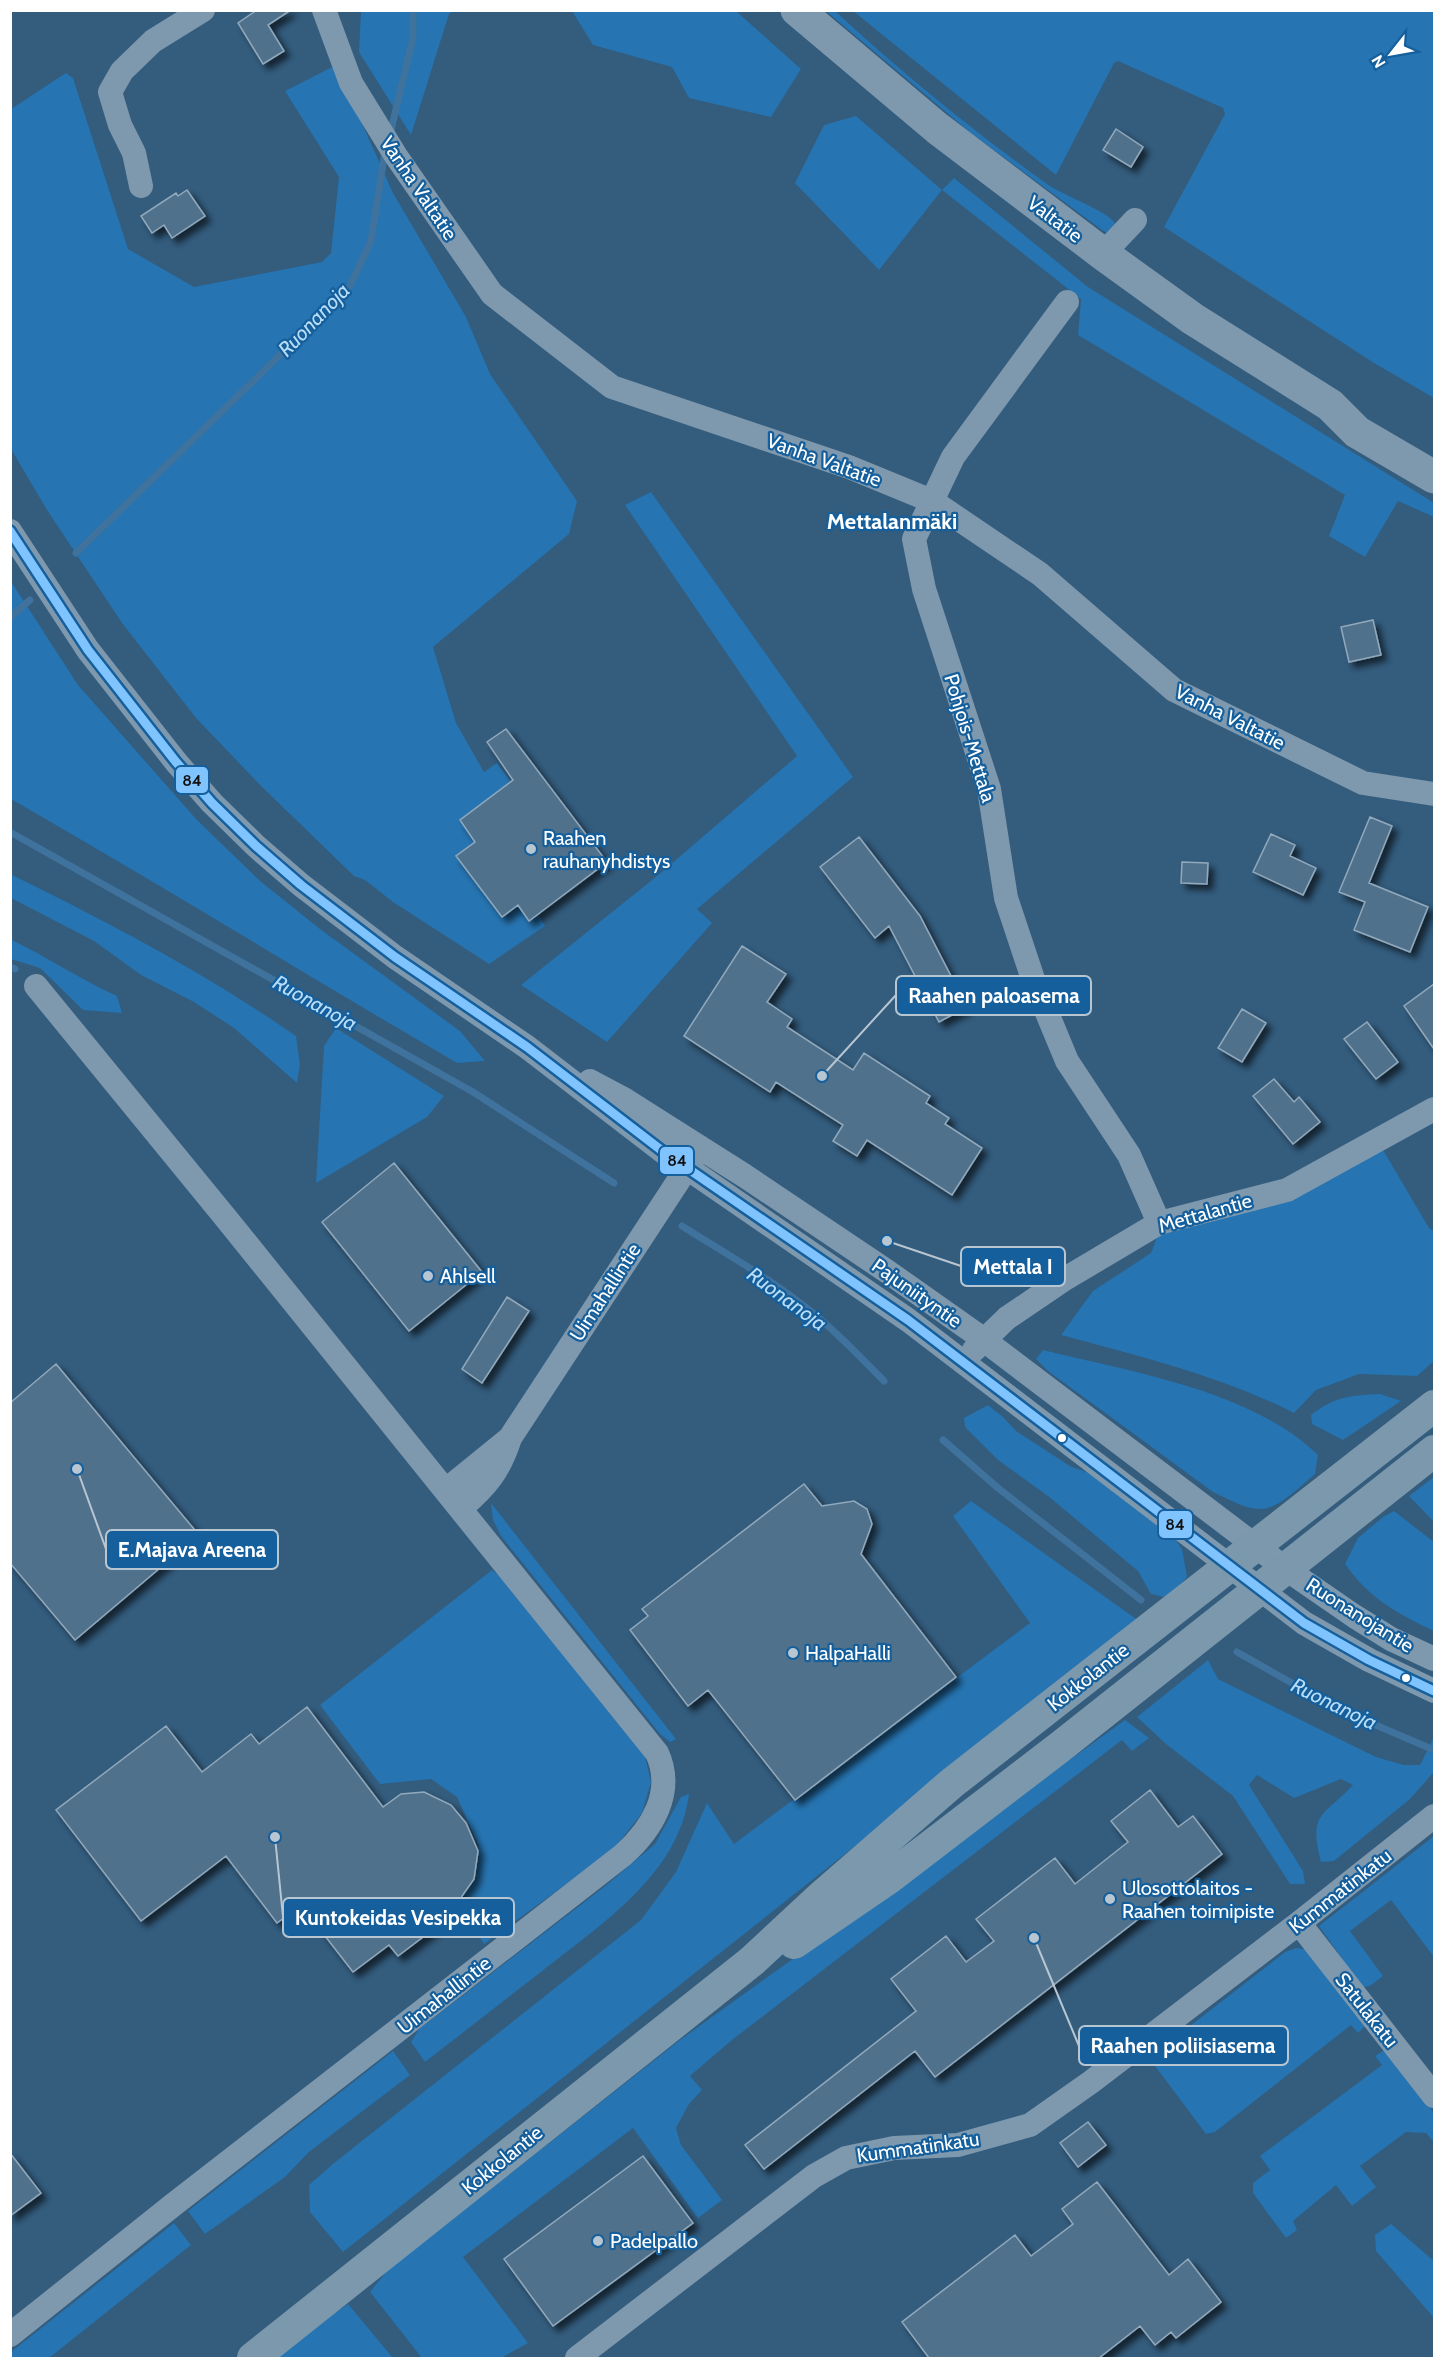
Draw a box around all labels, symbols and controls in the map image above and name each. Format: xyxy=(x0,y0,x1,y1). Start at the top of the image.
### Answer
north arrow xyxy=(1361,24,1421,84)
text: N xyxy=(1368,52,1390,71)
street label: Vanha Valtatie xyxy=(375,132,463,244)
street label: Valtatie xyxy=(1023,190,1087,248)
water label: Ruonanoja xyxy=(273,278,355,362)
street label: Vanha Valtatie xyxy=(763,428,885,492)
district label: Mettalanmäki xyxy=(827,508,957,535)
street label: Pohjois-Mettala xyxy=(939,671,1001,805)
street label: Vanha Valtatie xyxy=(1171,679,1289,755)
line badge: 84 xyxy=(175,766,209,794)
text: 84 xyxy=(182,771,202,790)
place label: Raahen rauhanyhdistys xyxy=(543,826,670,873)
marker: Raahen rauhanyhdistys xyxy=(524,842,538,856)
water label: Ruonanoja xyxy=(268,969,362,1037)
callout: Raahen paloasema xyxy=(896,976,1091,1015)
text: Raahen paloasema xyxy=(908,983,1080,1008)
line badge: 84 xyxy=(659,1146,694,1175)
text: 84 xyxy=(667,1151,687,1170)
street label: Mettalantie xyxy=(1156,1188,1254,1238)
street label: Uimahallintie xyxy=(564,1239,646,1345)
callout: Mettala I xyxy=(961,1247,1065,1286)
street label: Pajuniityntie xyxy=(867,1253,967,1333)
text: Mettala I xyxy=(973,1254,1053,1279)
water label: Ruonanoja xyxy=(742,1261,832,1337)
place label: Ahlsell xyxy=(440,1264,496,1288)
marker: Ahlsell xyxy=(421,1269,435,1283)
unlabelled marker xyxy=(1056,1432,1068,1444)
line badge: 84 xyxy=(1158,1510,1193,1539)
text: 84 xyxy=(1165,1515,1185,1534)
callout: E.Majava Areena xyxy=(106,1530,278,1569)
text: E.Majava Areena xyxy=(118,1537,267,1562)
street label: Ruonanojantie xyxy=(1302,1572,1418,1658)
street label: Kokkolantie xyxy=(1043,1638,1133,1716)
place label: HalpaHalli xyxy=(805,1641,891,1665)
marker: HalpaHalli xyxy=(786,1646,800,1660)
water label: Ruonanoja xyxy=(1287,1672,1381,1736)
unlabelled marker xyxy=(1400,1672,1412,1684)
street label: Kummatinkatu xyxy=(1284,1844,1396,1938)
place label: Ulosottolaitos - Raahen toimipiste xyxy=(1122,1876,1274,1923)
marker: Ulosottolaitos - Raahen toimipiste xyxy=(1103,1892,1117,1906)
callout: Kuntokeidas Vesipekka xyxy=(283,1898,514,1937)
text: Kuntokeidas Vesipekka xyxy=(295,1905,502,1930)
street label: Uimahallintie xyxy=(392,1951,496,2039)
street label: Satulakatu xyxy=(1330,1968,1404,2052)
callout: Raahen poliisiasema xyxy=(1079,2026,1288,2065)
text: Raahen poliisiasema xyxy=(1090,2033,1276,2058)
street label: Kokkolantie xyxy=(457,2120,547,2200)
street label: Kummatinkatu xyxy=(855,2127,981,2167)
place label: Padelpallo xyxy=(610,2229,698,2253)
marker: Padelpallo xyxy=(591,2234,605,2248)

